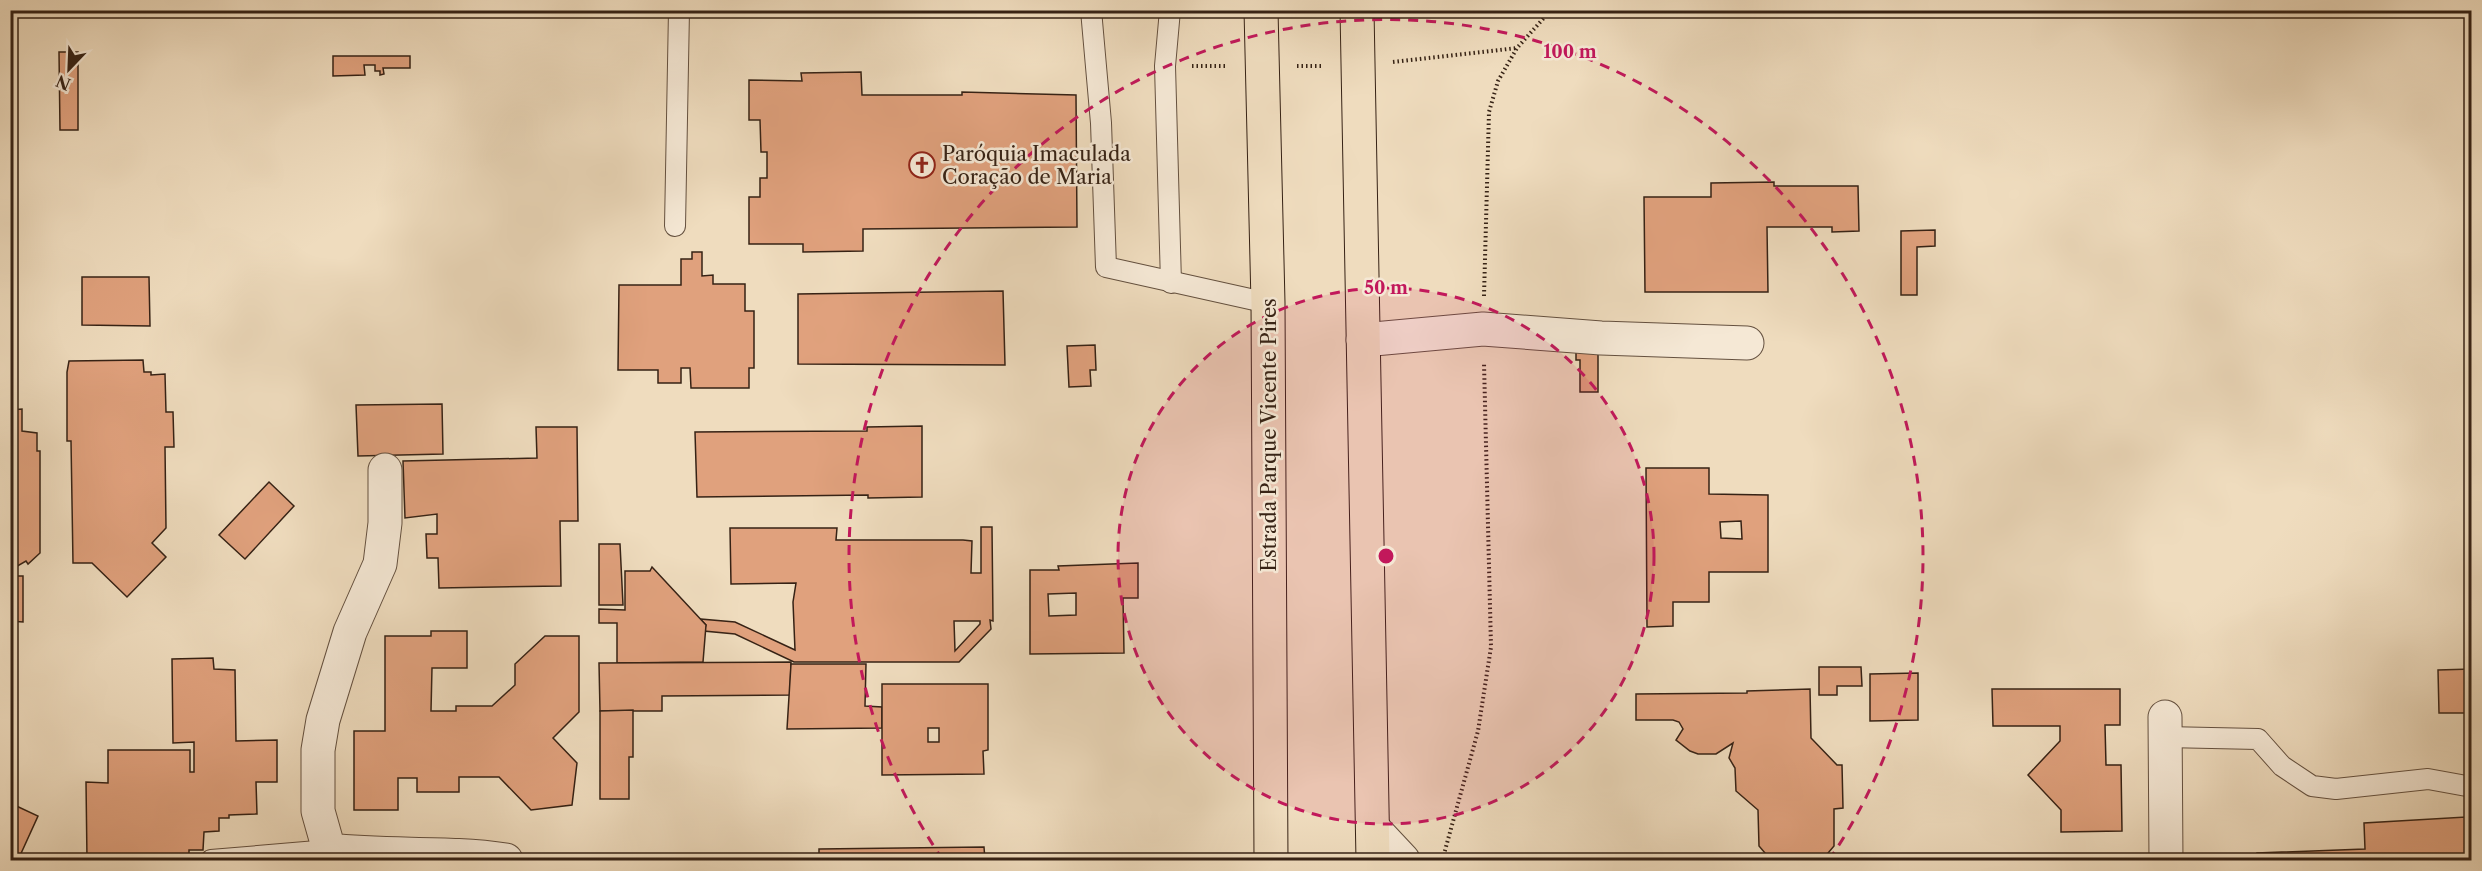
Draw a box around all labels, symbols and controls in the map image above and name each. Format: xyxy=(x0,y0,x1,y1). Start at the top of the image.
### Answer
north arrow xyxy=(39,39,99,99)
text: 100 m xyxy=(1543,41,1597,63)
text: N xyxy=(53,71,73,95)
place label: Paróquia Imaculada Coração de Maria xyxy=(942,142,1131,189)
church icon: Paróquia Imaculada Coração de Maria xyxy=(907,150,937,180)
text: 50 m xyxy=(1364,277,1408,299)
street label: Estrada Parque Vicente Pires xyxy=(1257,298,1281,572)
centre of rings xyxy=(1376,546,1396,566)

